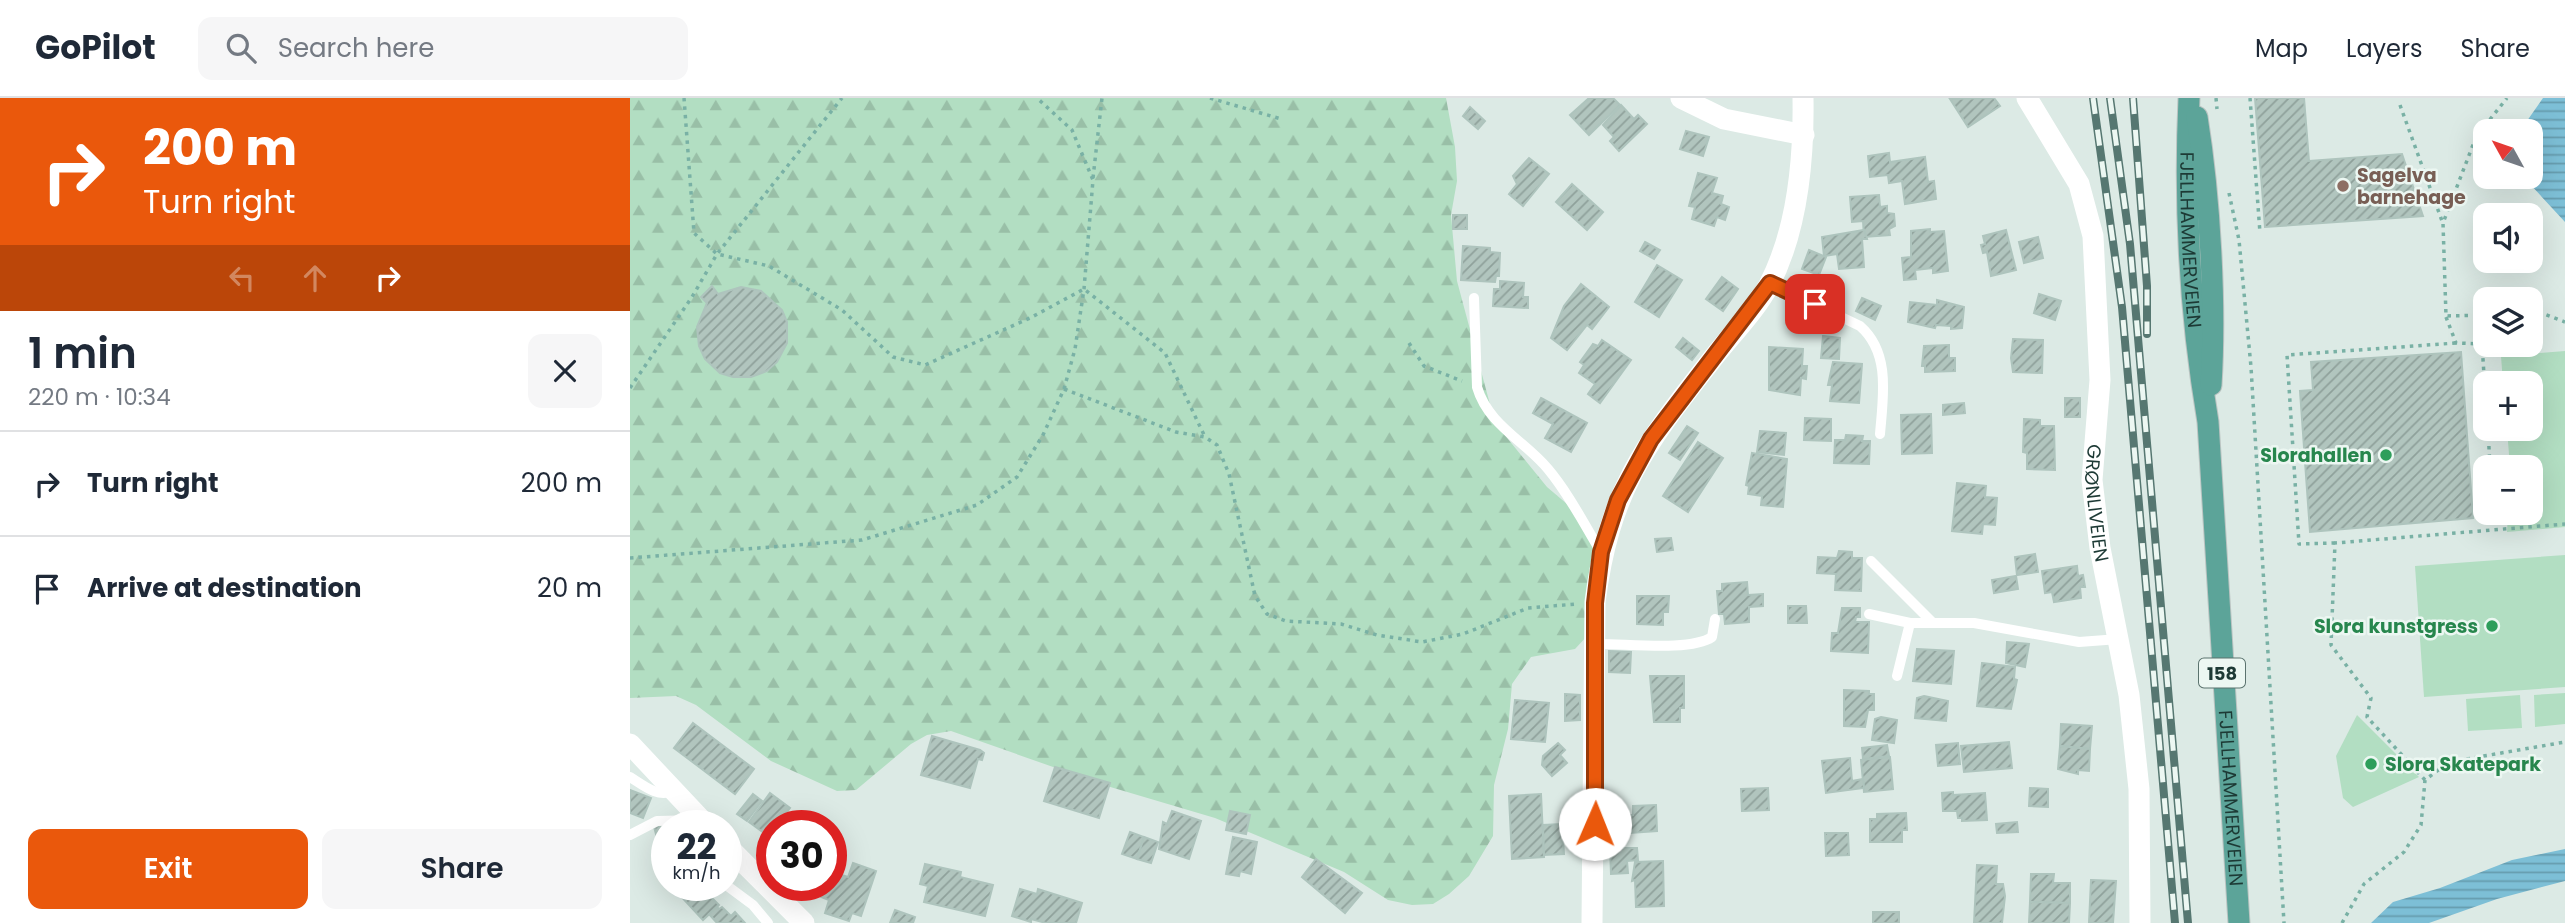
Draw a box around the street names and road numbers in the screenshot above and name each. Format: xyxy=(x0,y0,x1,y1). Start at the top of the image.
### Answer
street label: FJELLHAMMERVEIEN xyxy=(2174,152,2209,329)
street label: GRØNLIVEIEN xyxy=(2078,443,2116,564)
road number: 158 xyxy=(2199,658,2245,688)
street label: FJELLHAMMERVEIEN xyxy=(2212,709,2250,887)

